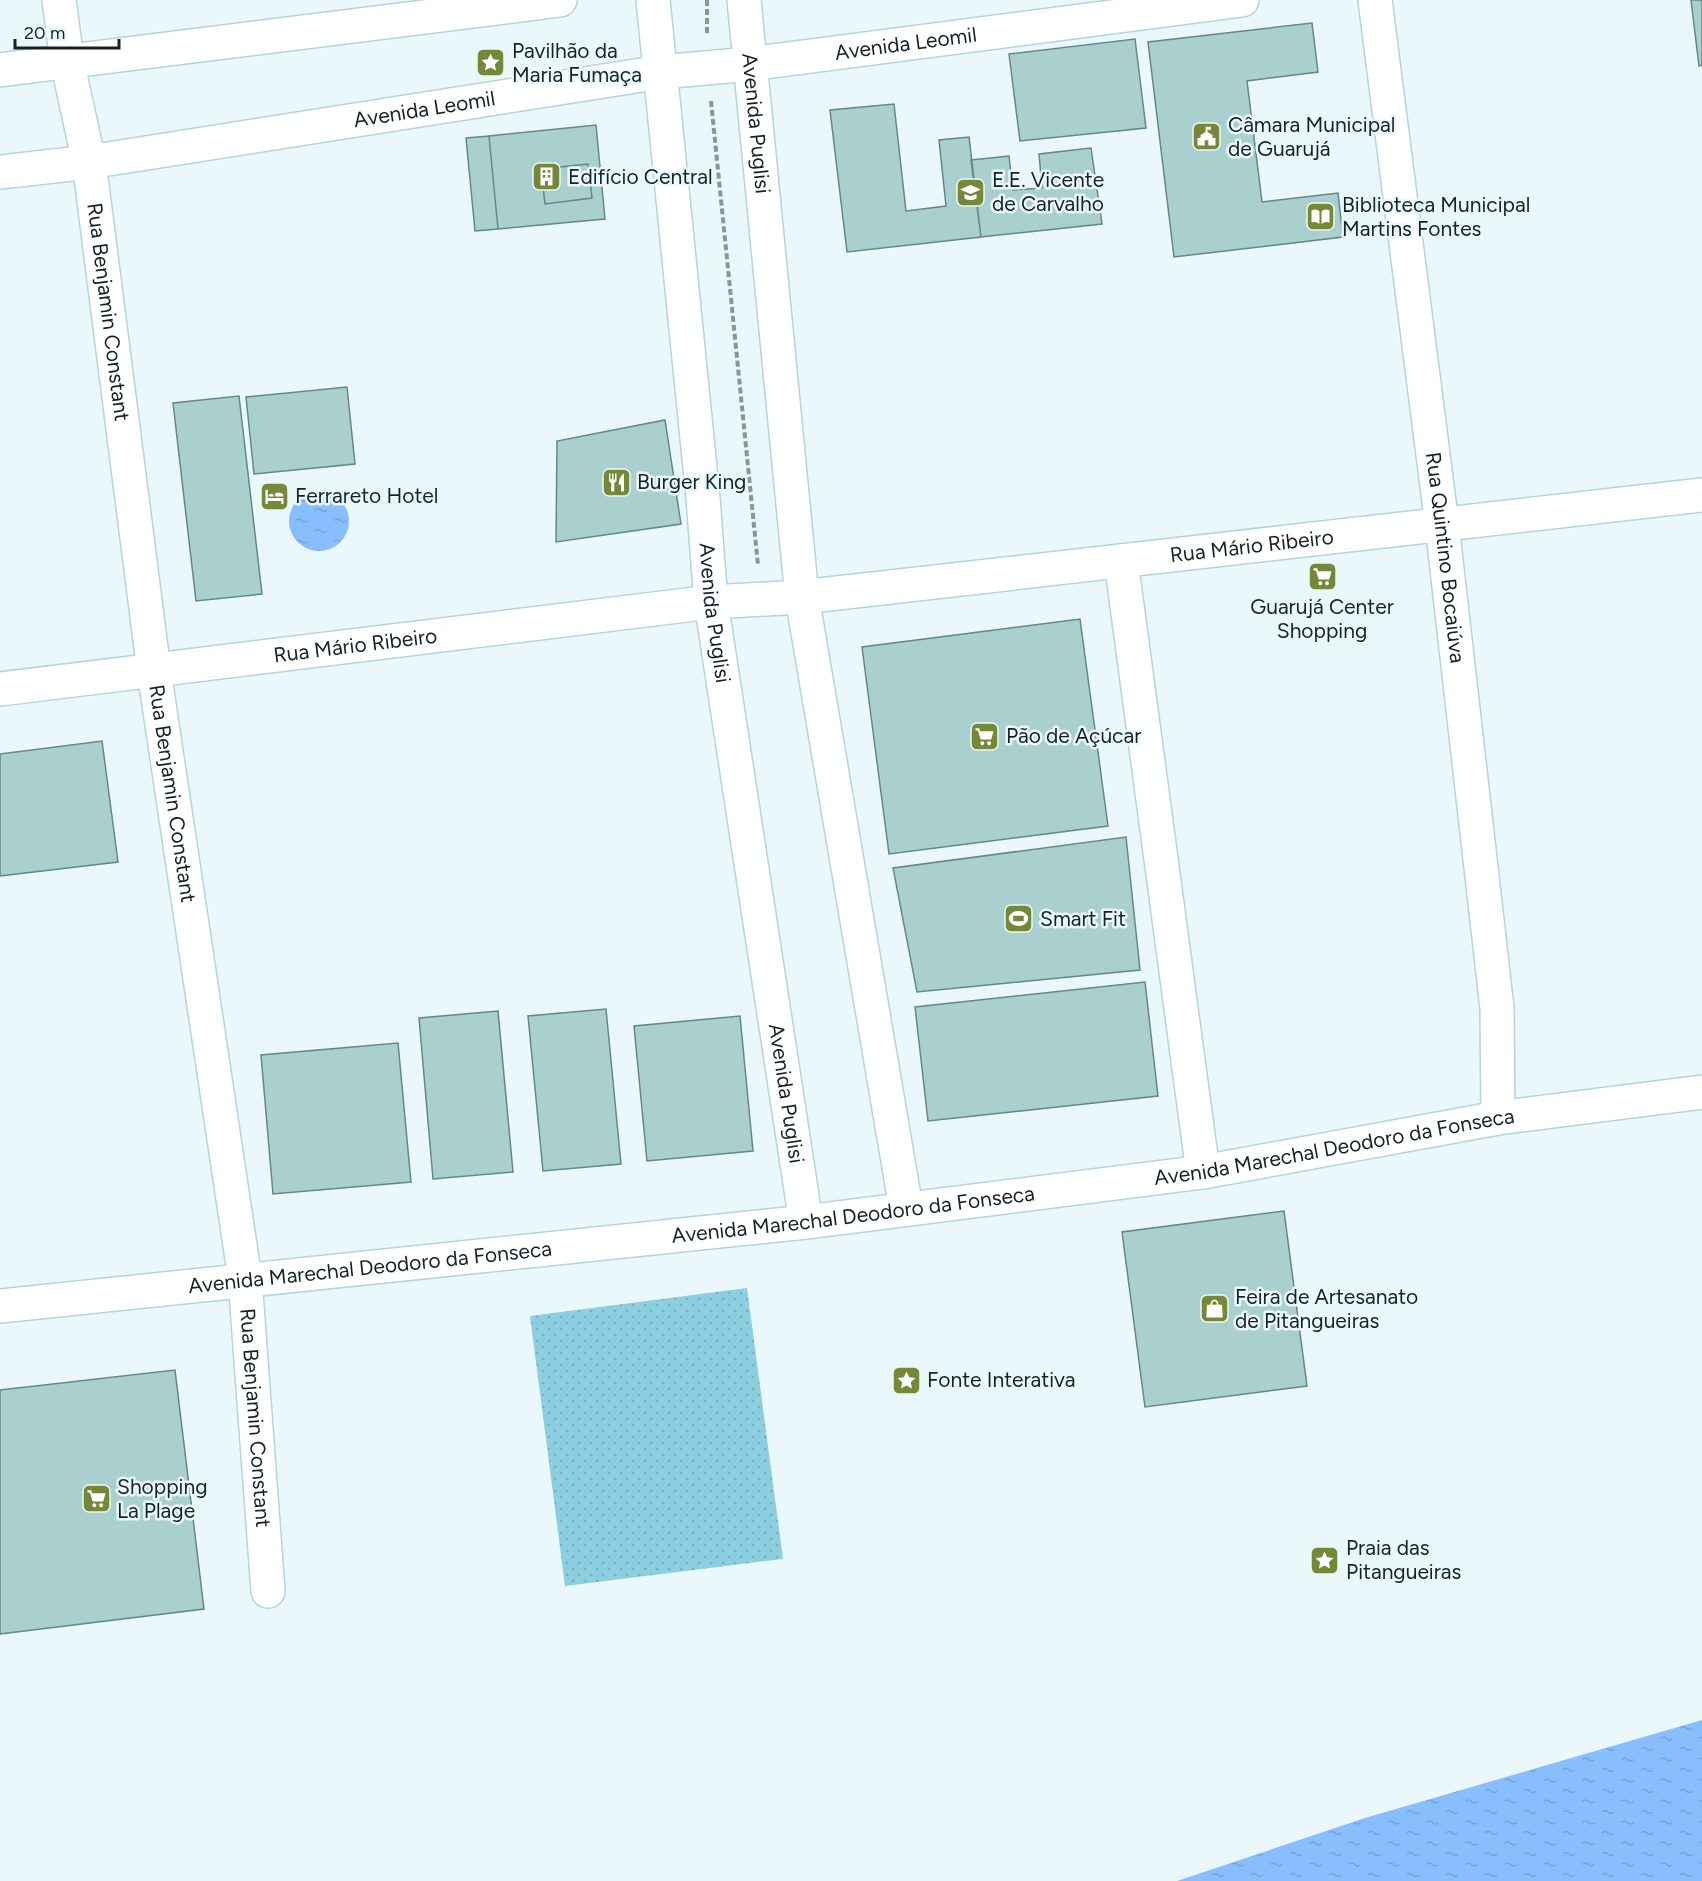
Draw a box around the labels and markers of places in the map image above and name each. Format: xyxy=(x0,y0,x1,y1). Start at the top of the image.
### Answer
place label: Pavilhão da Maria Fumaça xyxy=(512,38,642,87)
place icon: Pavilhão da Maria Fumaça xyxy=(475,47,507,79)
place label: Câmara Municipal de Guarujá xyxy=(1228,112,1395,161)
public building icon: Câmara Municipal de Guarujá xyxy=(1191,121,1223,153)
building icon: Edifício Central xyxy=(531,161,563,193)
place label: Edifício Central xyxy=(568,164,713,189)
place label: E.E. Vicente de Carvalho xyxy=(992,167,1104,216)
school or university icon: E.E. Vicente de Carvalho xyxy=(955,176,987,208)
place label: Biblioteca Municipal Martins Fontes xyxy=(1342,192,1530,241)
library icon: Biblioteca Municipal Martins Fontes xyxy=(1305,201,1337,233)
restaurant icon: Burger King xyxy=(600,466,632,498)
place label: Burger King xyxy=(637,469,746,494)
hotel icon: Ferrareto Hotel xyxy=(258,480,290,512)
place label: Ferrareto Hotel xyxy=(295,483,438,508)
supermarket icon: Guarujá Center Shopping xyxy=(1306,560,1338,592)
place label: Guarujá Center Shopping xyxy=(1250,594,1394,643)
supermarket icon: Pão de Açúcar xyxy=(969,720,1001,752)
place label: Pão de Açúcar xyxy=(1006,723,1141,748)
sports icon: Smart Fit xyxy=(1003,903,1035,935)
place label: Smart Fit xyxy=(1040,906,1126,931)
place label: Feira de Artesanato de Pitangueiras xyxy=(1235,1284,1418,1333)
shop icon: Feira de Artesanato de Pitangueiras xyxy=(1198,1293,1230,1325)
place icon: Fonte Interativa xyxy=(890,1364,922,1396)
place label: Fonte Interativa xyxy=(927,1367,1075,1392)
place label: Shopping La Plage xyxy=(117,1474,208,1523)
supermarket icon: Shopping La Plage xyxy=(80,1483,112,1515)
place label: Praia das Pitangueiras xyxy=(1346,1535,1461,1584)
place icon: Praia das Pitangueiras xyxy=(1309,1544,1341,1576)

